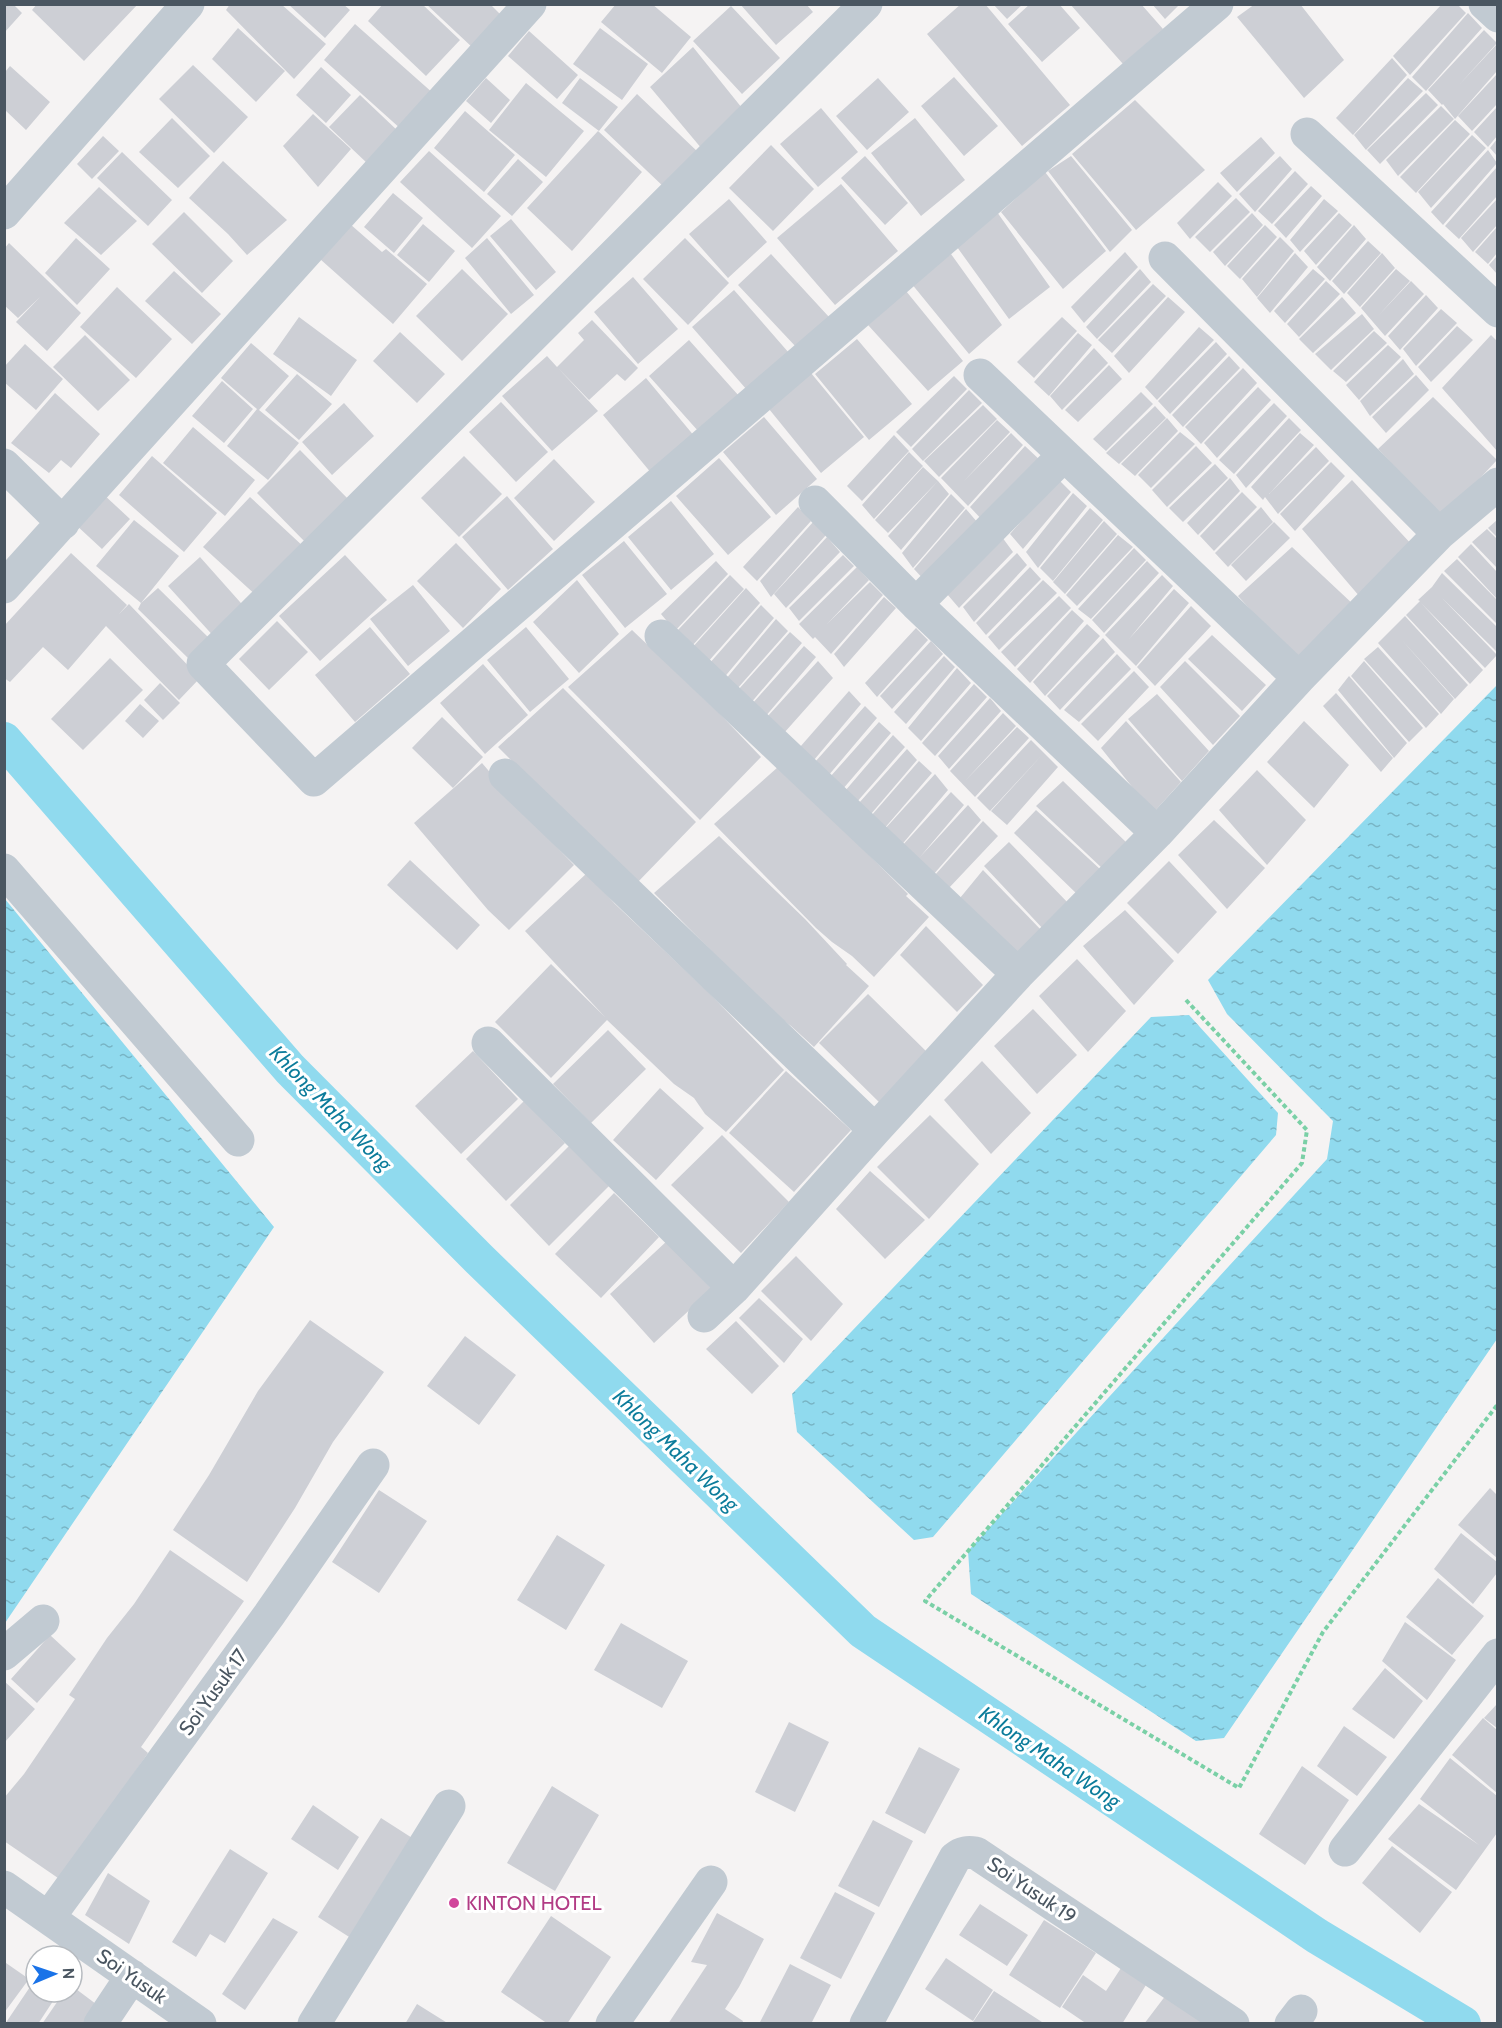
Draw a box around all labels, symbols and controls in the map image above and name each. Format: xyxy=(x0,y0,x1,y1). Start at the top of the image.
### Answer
water label: Khlong Maha Wong xyxy=(265,1040,398,1177)
water label: Khlong Maha Wong xyxy=(608,1384,745,1517)
street label: Soi Yusuk 17 xyxy=(174,1644,252,1740)
water label: Khlong Maha Wong xyxy=(975,1701,1126,1814)
street label: Soi Yusuk 19 xyxy=(983,1852,1081,1928)
place label: KINTON HOTEL xyxy=(466,1891,601,1915)
marker: KINTON HOTEL xyxy=(447,1896,461,1910)
street label: Soi Yusuk xyxy=(92,1943,172,2009)
north arrow xyxy=(24,1944,84,2004)
text: N xyxy=(59,1968,78,1979)

